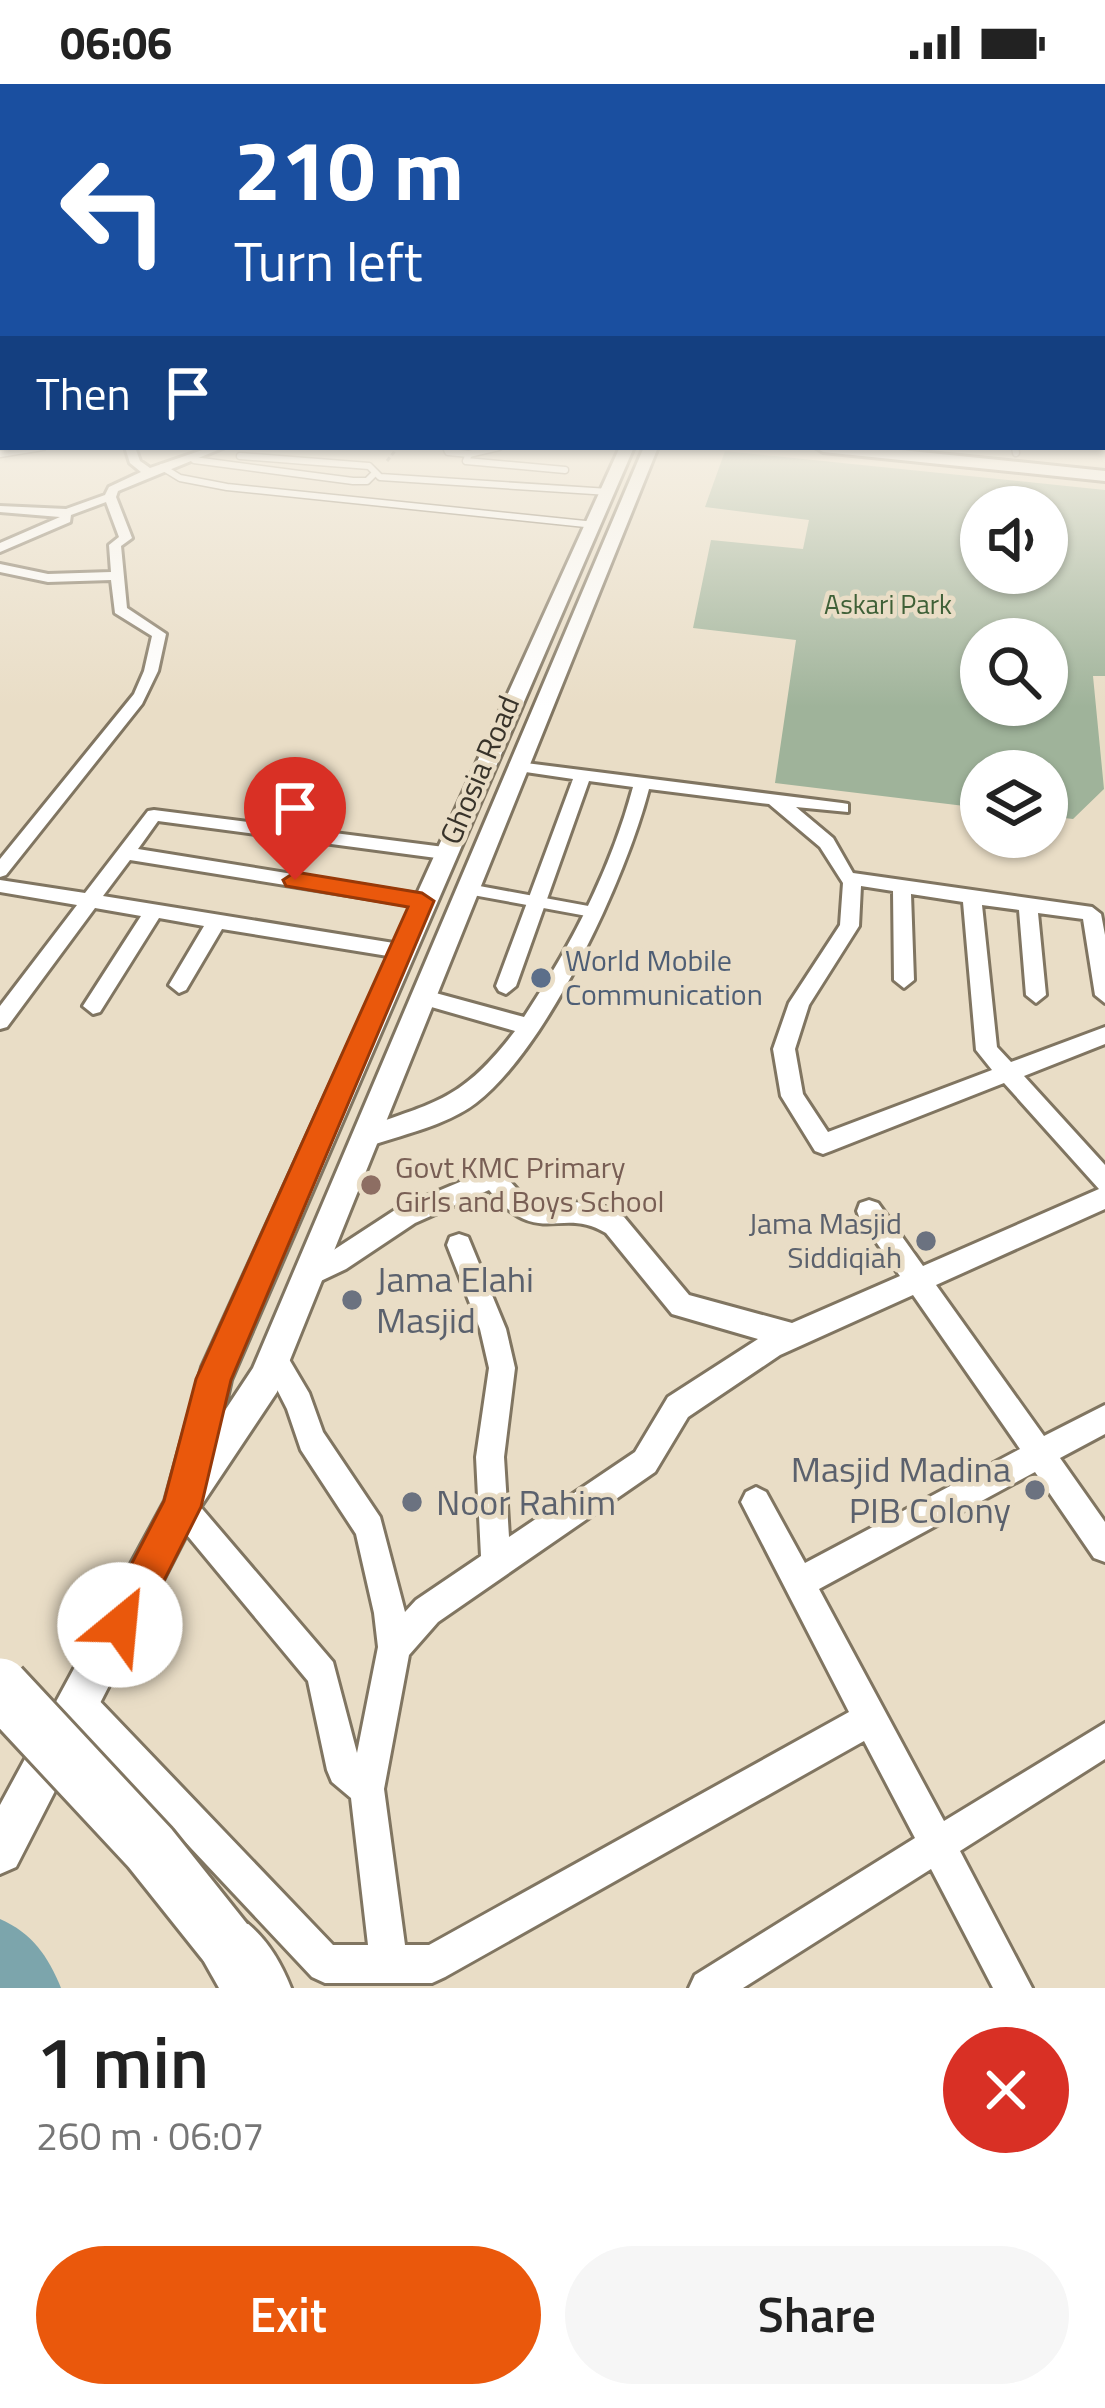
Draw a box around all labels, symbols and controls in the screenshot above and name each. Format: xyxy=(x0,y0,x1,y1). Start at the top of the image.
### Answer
text: 06:06 xyxy=(60,8,172,76)
text: 210 m xyxy=(234,105,464,233)
icon: left xyxy=(36,132,192,288)
text: Turn left xyxy=(234,220,423,302)
text: Then xyxy=(36,359,131,427)
icon: arrive xyxy=(155,360,221,426)
map controls xyxy=(960,486,1068,858)
button: sound xyxy=(960,486,1068,594)
park label: Askari Park xyxy=(824,583,952,624)
button: search xyxy=(960,618,1068,726)
street label: Ghosia Road xyxy=(427,688,531,851)
button: layers xyxy=(960,750,1068,858)
pin xyxy=(244,757,346,880)
icon: arrive xyxy=(262,775,328,841)
place label: World Mobile Communication xyxy=(565,937,763,1017)
marker: World Mobile Communication xyxy=(528,965,554,991)
place label: Govt KMC Primary Girls and Boys School xyxy=(395,1144,664,1224)
marker: Govt KMC Primary Girls and Boys School xyxy=(358,1172,384,1198)
place label: Jama Masjid Siddiqiah xyxy=(748,1200,902,1280)
marker: Jama Masjid Siddiqiah xyxy=(913,1228,939,1254)
place label: Jama Elahi Masjid xyxy=(376,1251,534,1347)
marker: Jama Elahi Masjid xyxy=(339,1287,365,1313)
place label: Masjid Madina PIB Colony xyxy=(791,1441,1011,1537)
place label: Noor Rahim xyxy=(436,1474,616,1529)
marker: Masjid Madina PIB Colony xyxy=(1022,1477,1048,1503)
marker: Noor Rahim xyxy=(399,1489,425,1515)
position arrow xyxy=(57,1562,183,1688)
text: 1 min xyxy=(36,2006,209,2116)
button: close xyxy=(943,2027,1069,2153)
text: 260 m · 06:07 xyxy=(36,2106,264,2165)
button: Exit xyxy=(36,2246,541,2384)
button: Share xyxy=(565,2246,1069,2384)

